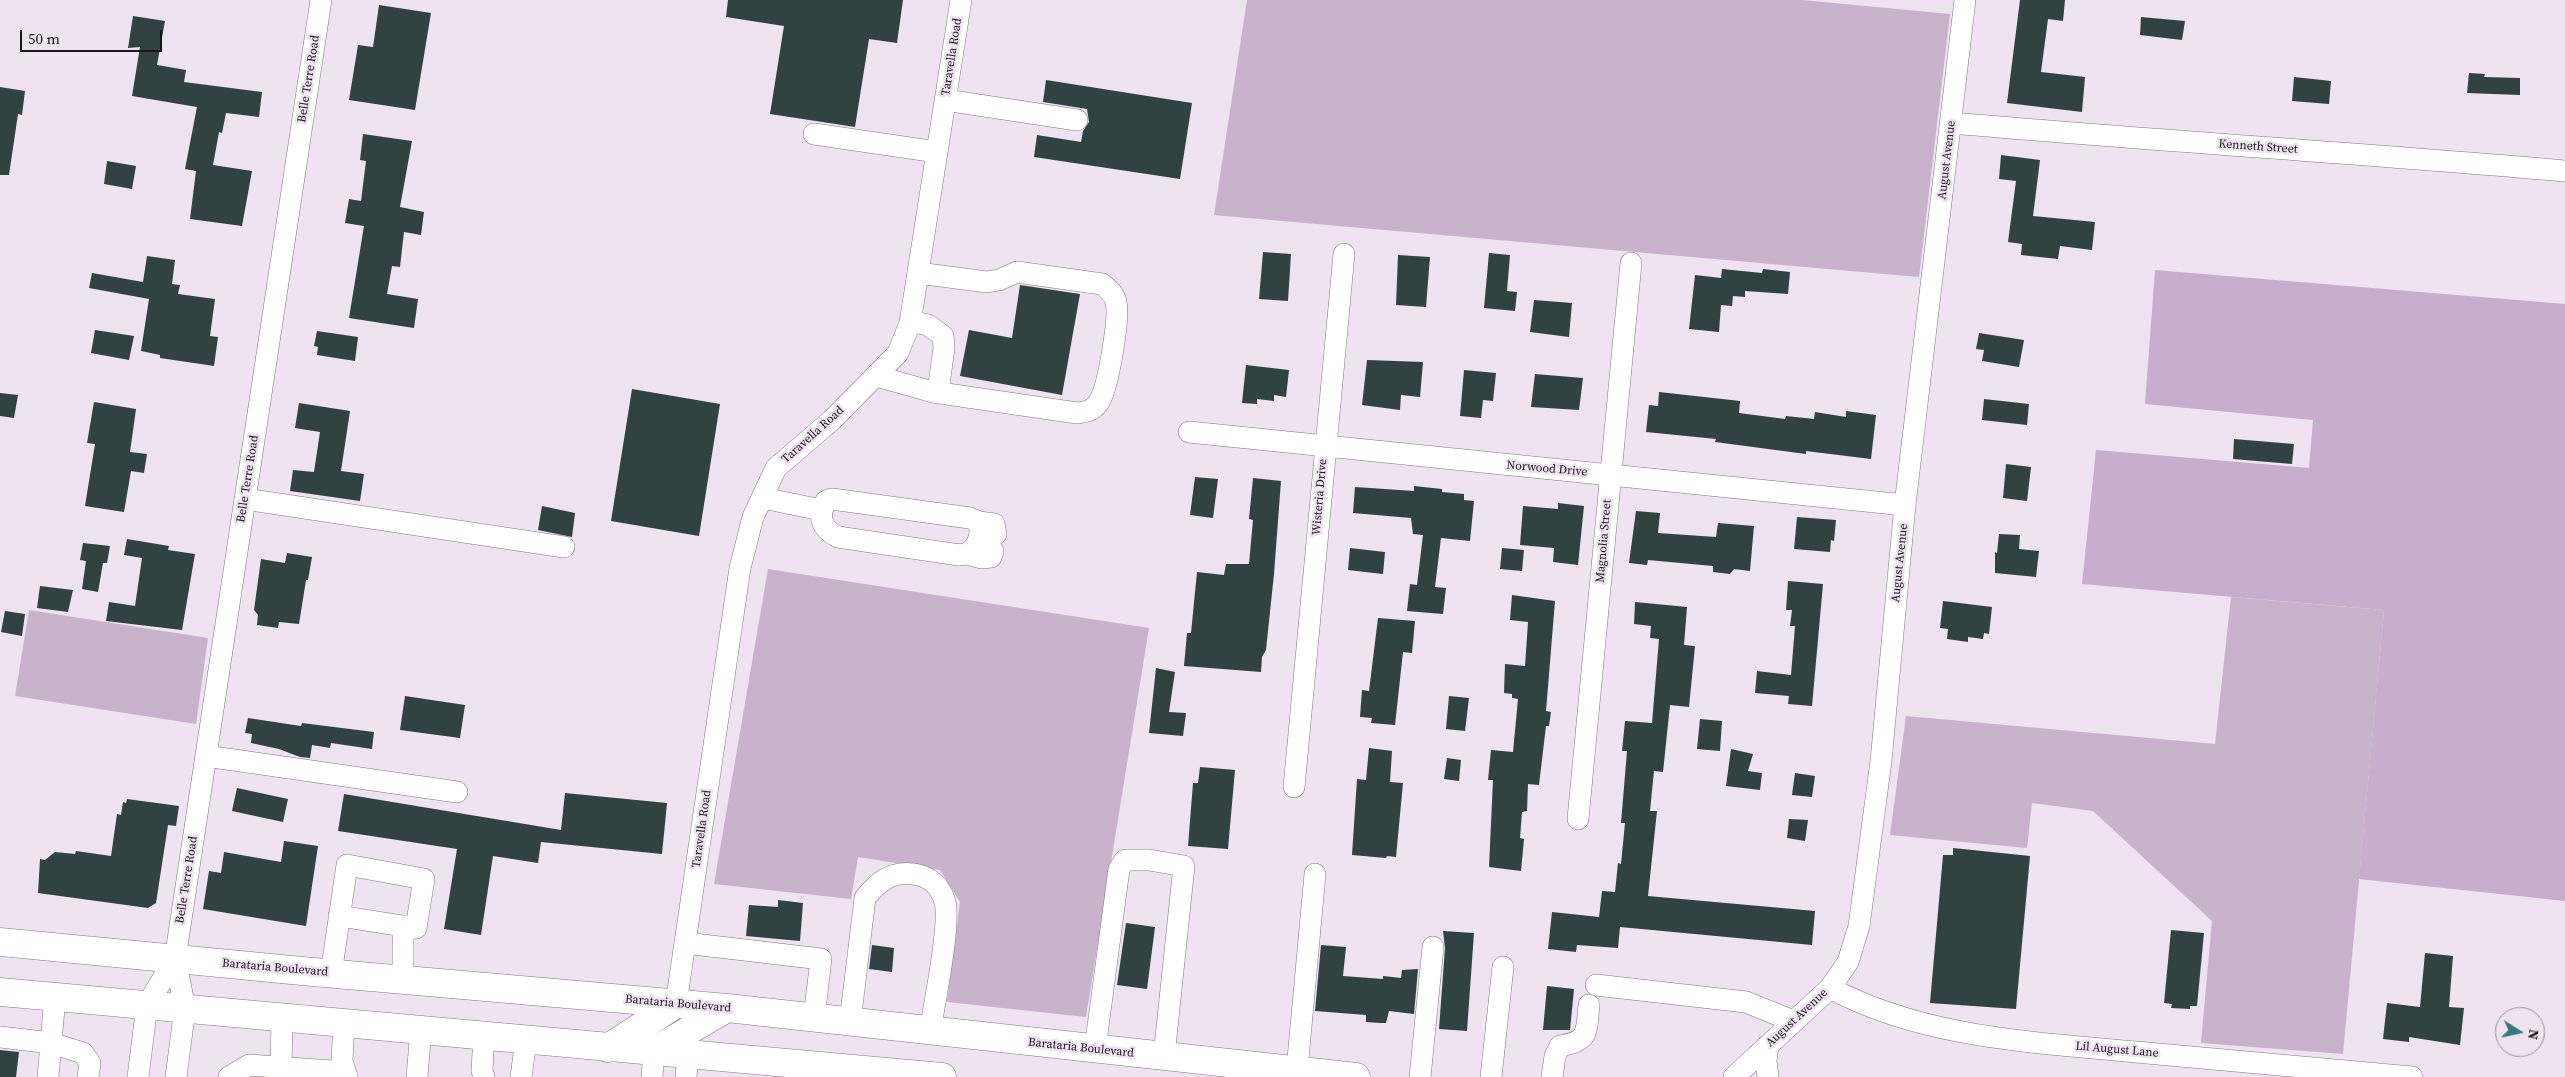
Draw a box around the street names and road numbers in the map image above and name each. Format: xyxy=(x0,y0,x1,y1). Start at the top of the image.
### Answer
street label: Taravella Road xyxy=(939,17,965,97)
street label: Belle Terre Road xyxy=(295,34,323,124)
street label: August Avenue xyxy=(1935,120,1959,200)
street label: Kenneth Street xyxy=(2218,137,2298,157)
street label: Taravella Road xyxy=(779,403,847,467)
street label: Belle Terre Road xyxy=(234,434,262,524)
street label: Wisteria Drive xyxy=(1309,458,1331,536)
street label: Norwood Drive xyxy=(1506,458,1588,480)
street label: Magnolia Street xyxy=(1593,499,1615,583)
street label: August Avenue xyxy=(1889,523,1911,603)
street label: Taravella Road xyxy=(689,789,715,869)
street label: Belle Terre Road xyxy=(173,835,201,925)
street label: Barataria Boulevard xyxy=(221,956,329,980)
street label: August Avenue xyxy=(1763,986,1831,1050)
street label: Barataria Boulevard xyxy=(624,992,732,1016)
street label: Barataria Boulevard xyxy=(1027,1035,1135,1061)
street label: Lil August Lane xyxy=(2075,1039,2159,1061)

